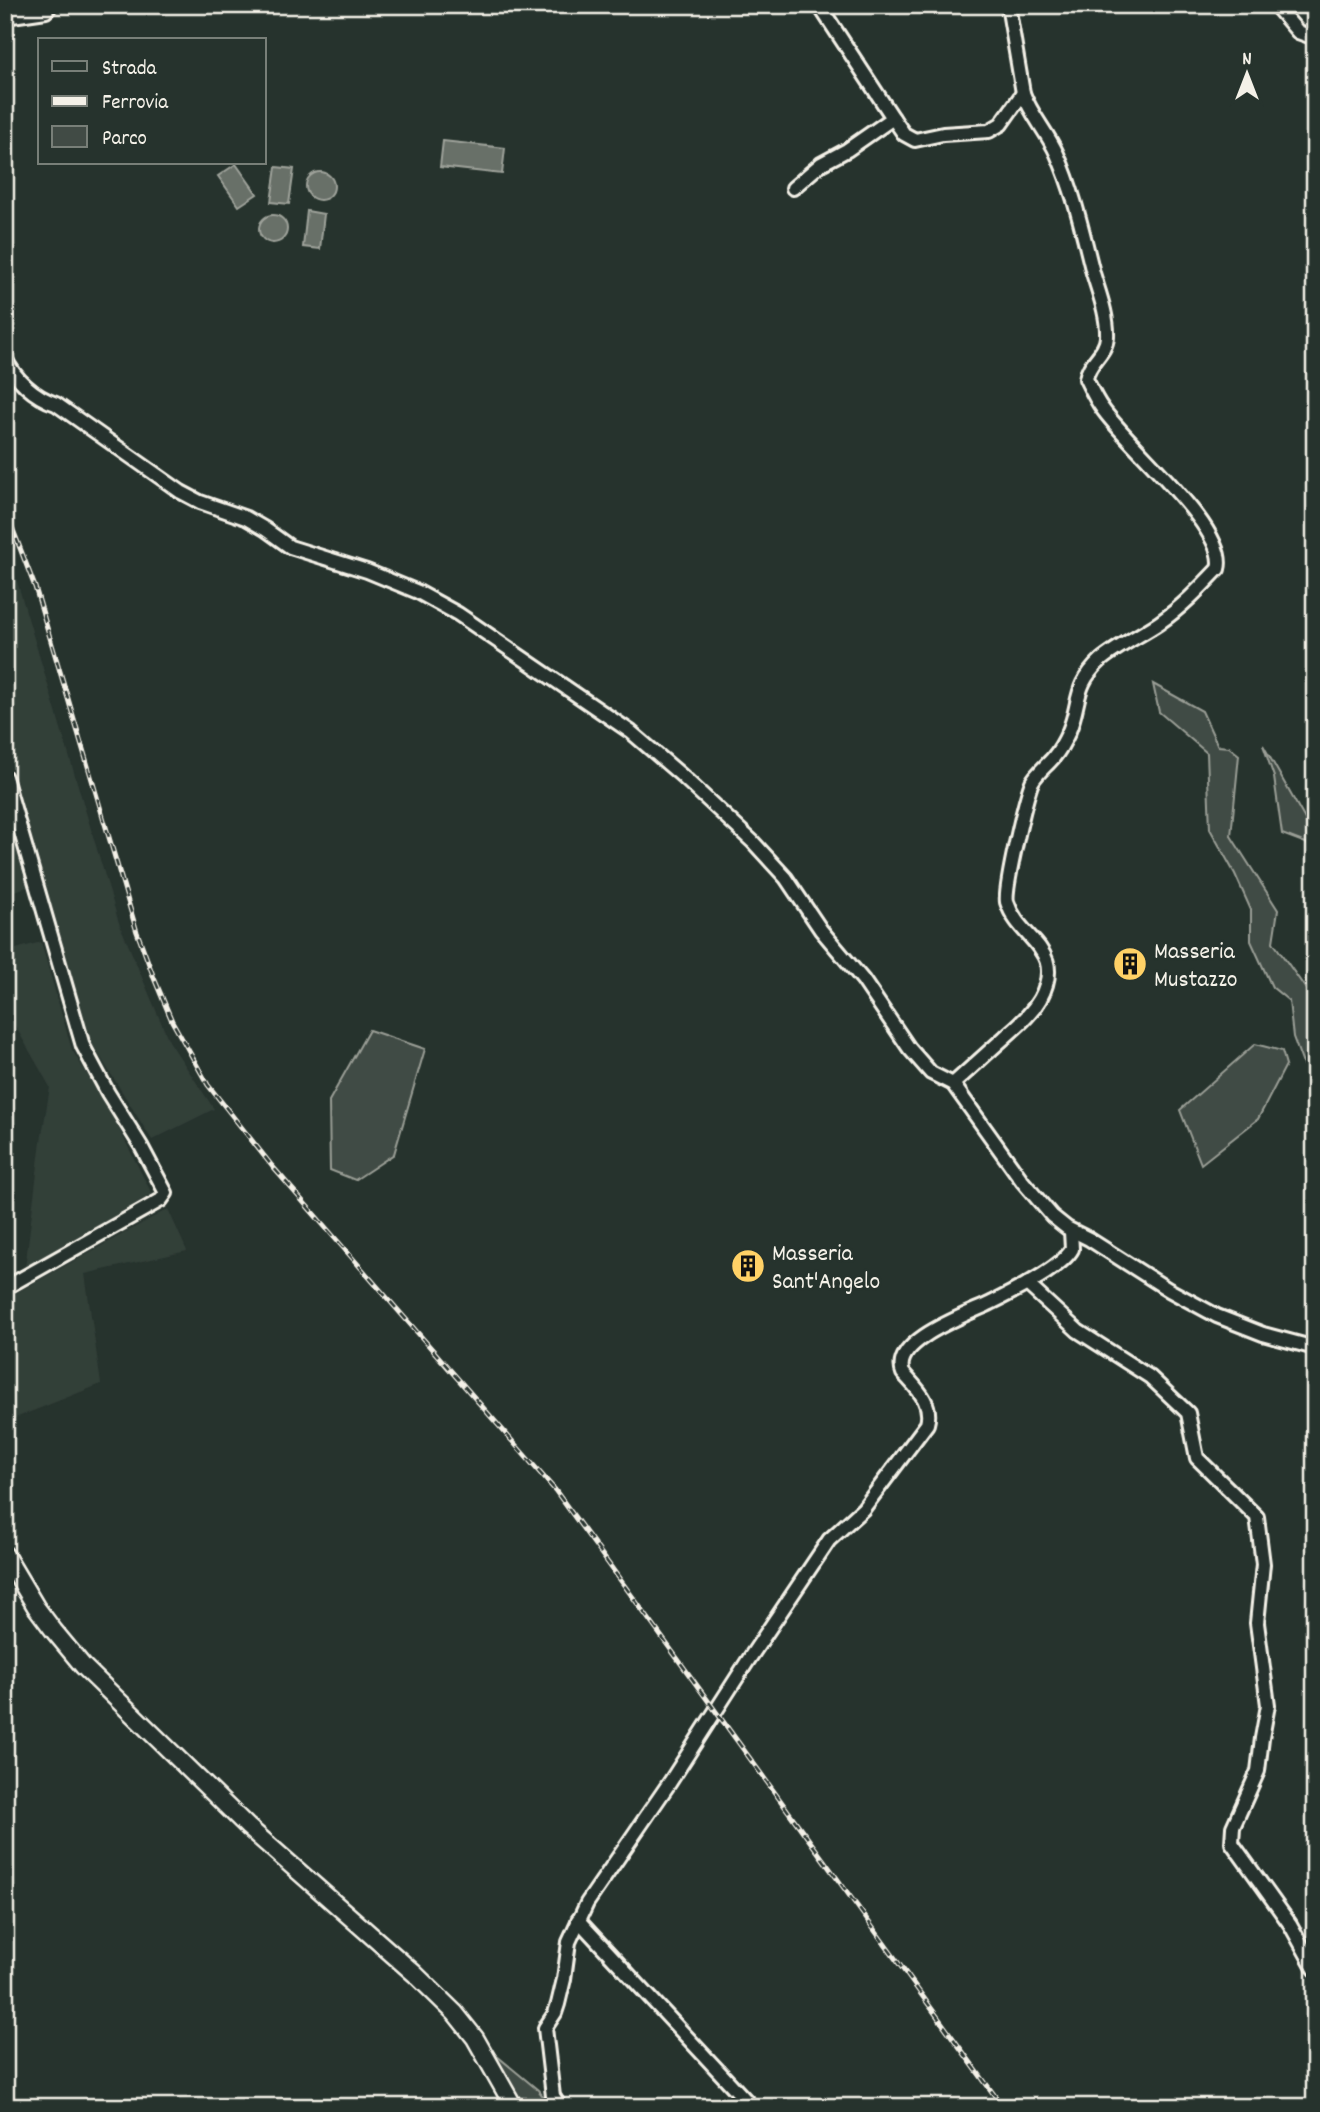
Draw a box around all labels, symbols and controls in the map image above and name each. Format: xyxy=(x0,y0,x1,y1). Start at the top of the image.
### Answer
legend xyxy=(38,38,266,164)
north arrow xyxy=(1212,38,1282,108)
text: N xyxy=(1242,47,1252,74)
text: Strada xyxy=(102,55,157,85)
text: Ferrovia xyxy=(102,89,169,119)
text: Parco xyxy=(102,125,147,155)
place label: Masseria Mustazzo xyxy=(1154,936,1238,998)
building icon: Masseria Mustazzo xyxy=(1111,945,1149,983)
place label: Masseria Sant'Angelo xyxy=(772,1238,880,1300)
building icon: Masseria Sant'Angelo xyxy=(729,1247,767,1285)

